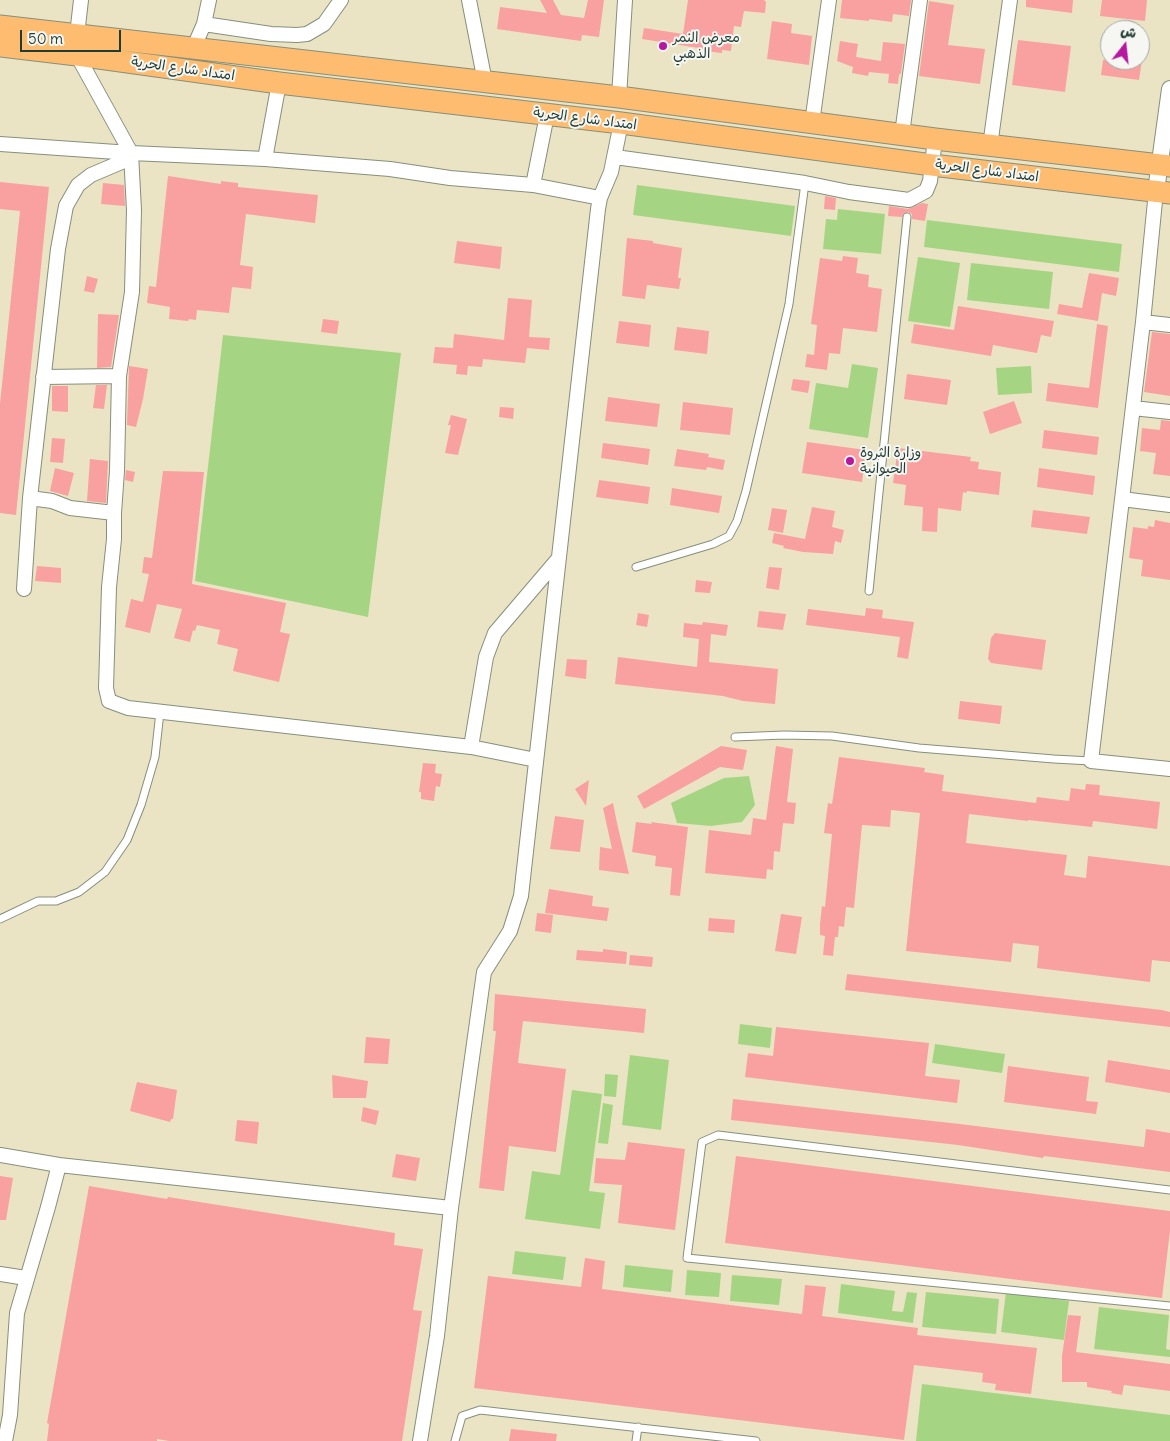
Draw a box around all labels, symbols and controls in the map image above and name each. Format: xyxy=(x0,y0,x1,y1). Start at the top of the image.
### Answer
scale bar xyxy=(22,20,124,52)
north arrow xyxy=(1100,20,1150,70)
text: ش xyxy=(1119,21,1139,42)
text: 50 m xyxy=(28,29,63,48)
place label: معرض النمر الذهبي xyxy=(673,30,740,62)
marker: معرض النمر الذهبي xyxy=(657,40,669,52)
street label: امتداد شارع الحرية xyxy=(130,53,236,85)
street label: امتداد شارع الحرية xyxy=(532,104,638,134)
street label: امتداد شارع الحرية xyxy=(934,156,1040,186)
place label: وزارة الثروة الحيوانية xyxy=(860,445,921,478)
marker: وزارة الثروة الحيوانية xyxy=(844,455,856,467)

